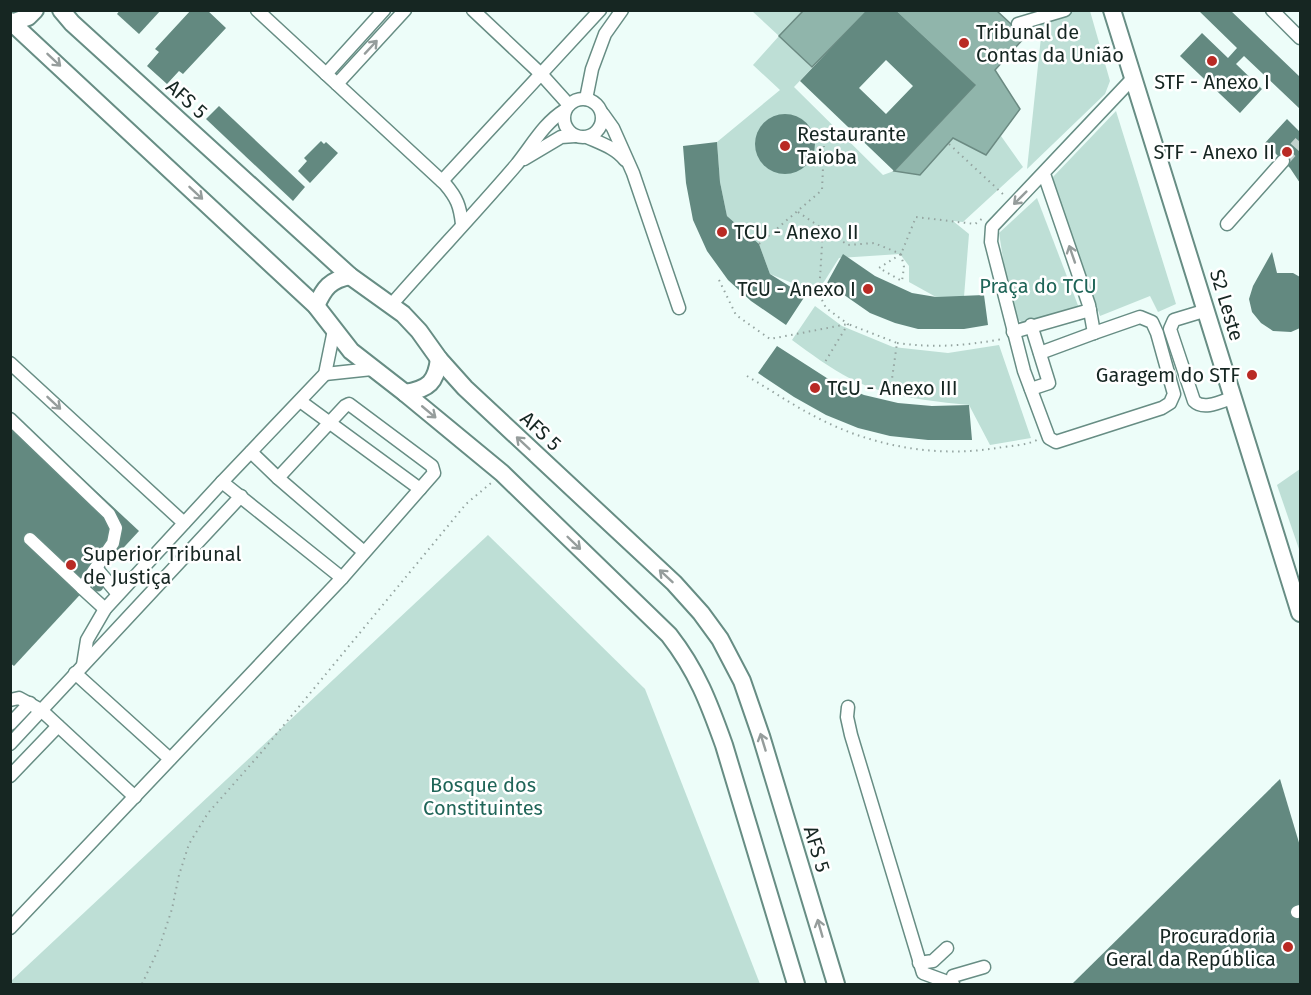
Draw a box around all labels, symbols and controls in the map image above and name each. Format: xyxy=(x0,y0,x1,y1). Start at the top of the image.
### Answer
place label: Tribunal de Contas da União xyxy=(976,20,1124,67)
marker: Tribunal de Contas da União xyxy=(957,36,971,50)
one-way arrow xyxy=(364,40,378,55)
one-way arrow xyxy=(46,53,61,67)
marker: STF - Anexo I xyxy=(1205,54,1219,68)
place label: STF - Anexo I xyxy=(1154,70,1270,94)
street label: AFS 5 xyxy=(161,74,213,124)
place label: Restaurante Taioba xyxy=(797,122,906,169)
marker: Restaurante Taioba xyxy=(778,139,792,153)
place label: STF - Anexo II xyxy=(1154,140,1275,164)
marker: STF - Anexo II xyxy=(1280,145,1294,159)
one-way arrow xyxy=(188,186,203,200)
one-way arrow xyxy=(1012,190,1027,205)
place label: TCU - Anexo II xyxy=(734,220,859,244)
marker: TCU - Anexo II xyxy=(715,225,729,239)
one-way arrow xyxy=(1065,245,1076,264)
street label: S2 Leste xyxy=(1205,266,1249,344)
park label: Praça do TCU xyxy=(979,274,1097,299)
place label: TCU - Anexo I xyxy=(737,277,856,301)
marker: TCU - Anexo I xyxy=(861,282,875,296)
place label: Garagem do STF xyxy=(1096,363,1240,387)
marker: Garagem do STF xyxy=(1245,368,1259,382)
place label: TCU - Anexo III xyxy=(827,376,958,400)
marker: TCU - Anexo III xyxy=(808,381,822,395)
one-way arrow xyxy=(46,396,61,410)
one-way arrow xyxy=(421,406,437,419)
street label: AFS 5 xyxy=(516,406,566,456)
one-way arrow xyxy=(516,436,531,450)
one-way arrow xyxy=(566,535,581,550)
place label: Superior Tribunal de Justiça xyxy=(83,542,241,590)
marker: Superior Tribunal de Justiça xyxy=(64,558,78,572)
one-way arrow xyxy=(658,569,673,583)
one-way arrow xyxy=(756,733,767,752)
park label: Bosque dos Constituintes xyxy=(423,773,543,820)
street label: AFS 5 xyxy=(799,823,835,875)
one-way arrow xyxy=(814,919,825,938)
place label: Procuradoria Geral da República xyxy=(1106,924,1276,971)
marker: Procuradoria Geral da República xyxy=(1281,940,1295,954)

